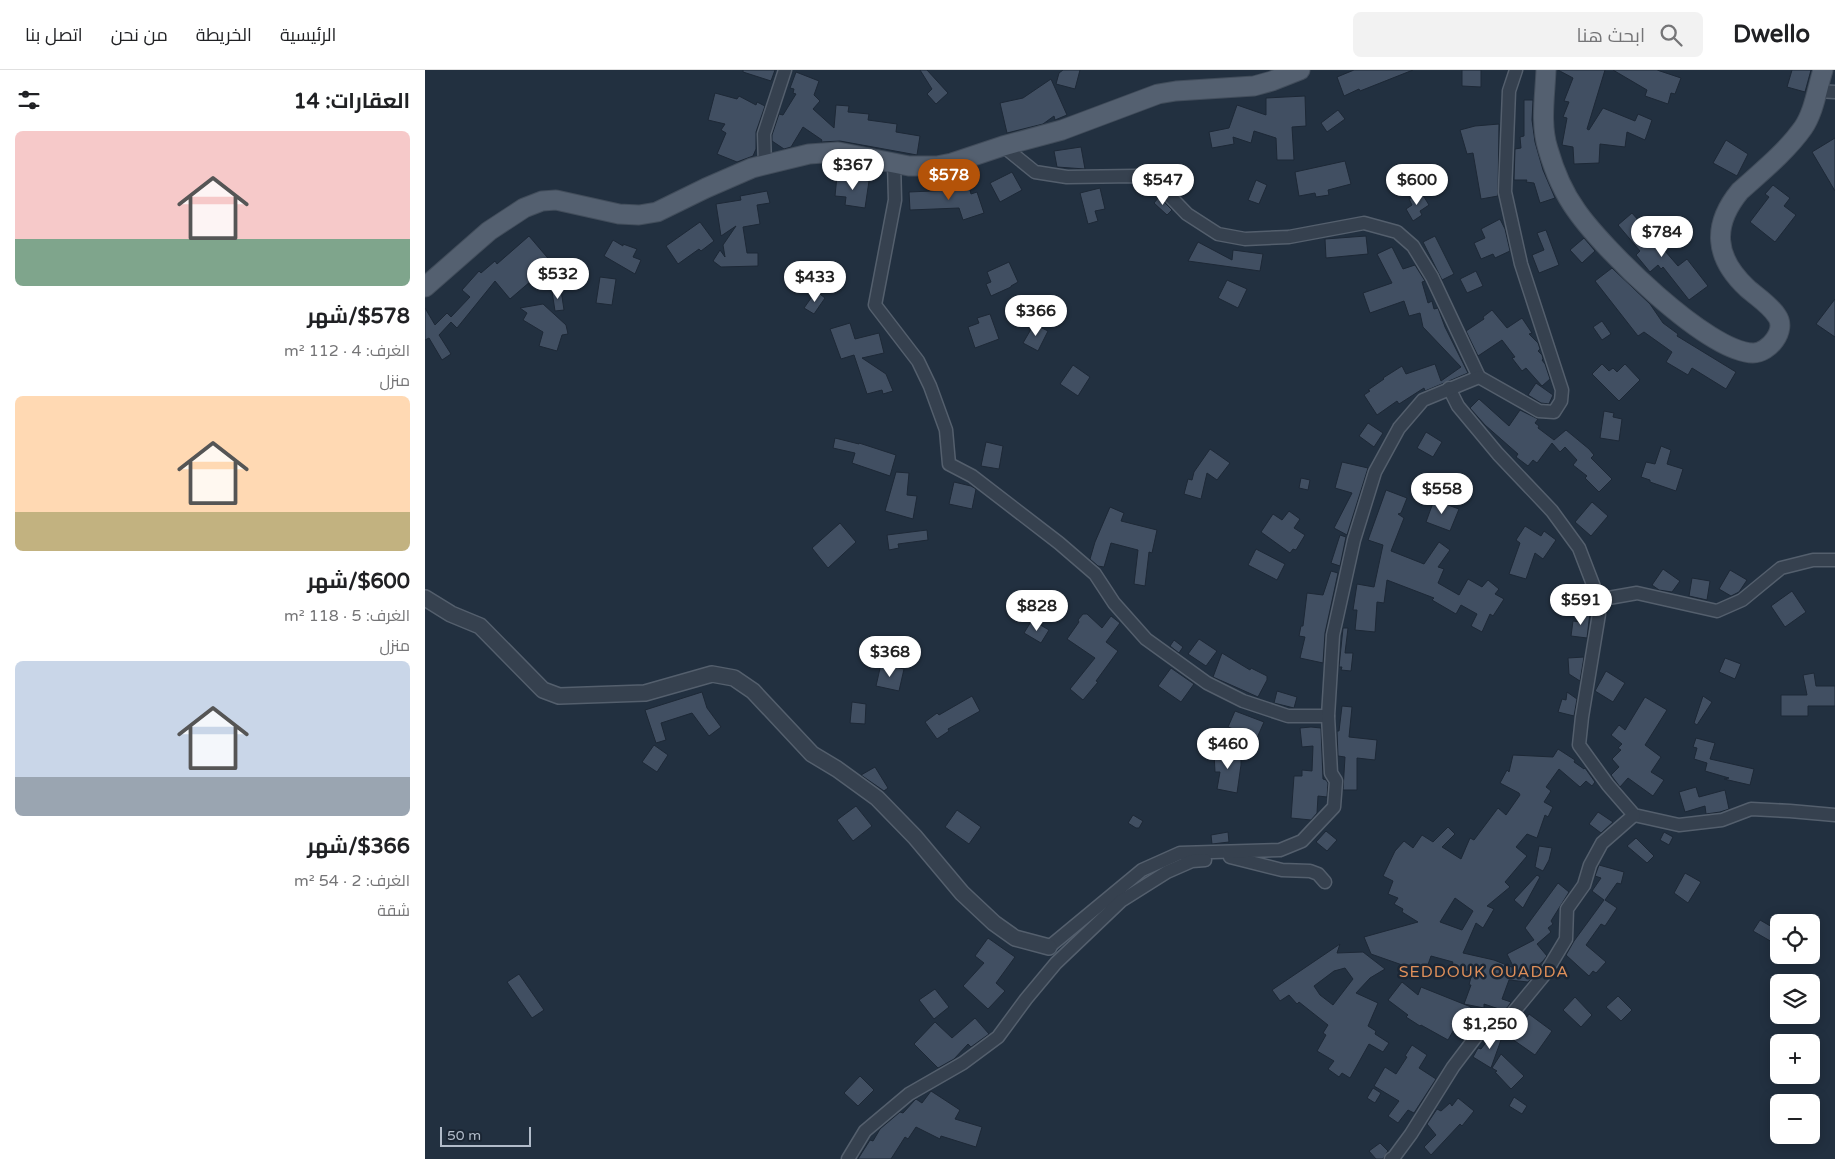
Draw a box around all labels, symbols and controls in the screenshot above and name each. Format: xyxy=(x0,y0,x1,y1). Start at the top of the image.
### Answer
search box xyxy=(1353,12,1703,57)
text: Dwello xyxy=(1733,20,1810,49)
icon: search xyxy=(1657,21,1685,49)
text: اتصل بنا xyxy=(25,24,83,46)
text: من نحن xyxy=(111,24,168,46)
text: الخريطة xyxy=(196,24,252,46)
text: الرئيسية xyxy=(280,24,336,46)
text: ابحث هنا xyxy=(1577,25,1645,47)
icon: filters xyxy=(15,86,43,114)
text: العقارات: 14 xyxy=(293,89,410,114)
pin: $367 xyxy=(823,148,883,191)
text: $367 xyxy=(833,155,873,175)
pin: $578 xyxy=(919,158,979,201)
icon: home xyxy=(168,163,258,253)
pin: $547 xyxy=(1133,164,1193,206)
pin: $600 xyxy=(1387,164,1447,206)
text: $578 xyxy=(929,165,969,185)
text: $547 xyxy=(1143,170,1183,190)
text: $600 xyxy=(1397,170,1437,190)
pin: $784 xyxy=(1632,216,1692,258)
text: $784 xyxy=(1642,222,1682,242)
pin: $532 xyxy=(528,258,588,300)
pin: $433 xyxy=(785,260,845,303)
text: $532 xyxy=(538,264,578,284)
text: $433 xyxy=(795,267,835,287)
pin: $366 xyxy=(1006,294,1066,337)
text: $366 xyxy=(1016,301,1056,321)
text: $578/شهر xyxy=(307,304,410,329)
text: الغرف: 4 · 112 m² xyxy=(284,341,410,361)
text: منزل xyxy=(380,371,410,391)
icon: home xyxy=(168,428,258,518)
pin: $558 xyxy=(1412,472,1472,515)
text: $558 xyxy=(1422,479,1462,499)
text: $600/شهر xyxy=(307,569,410,594)
pin: $591 xyxy=(1551,584,1611,626)
pin: $828 xyxy=(1007,590,1067,632)
text: $591 xyxy=(1561,590,1601,610)
text: $828 xyxy=(1017,596,1057,616)
text: الغرف: 5 · 118 m² xyxy=(284,606,410,626)
text: منزل xyxy=(380,636,410,656)
pin: $368 xyxy=(860,636,920,678)
text: $368 xyxy=(870,642,910,662)
icon: home xyxy=(168,693,258,783)
pin: $460 xyxy=(1198,728,1258,770)
text: $460 xyxy=(1208,734,1248,754)
text: $366/شهر xyxy=(307,834,410,859)
text: الغرف: 2 · 54 m² xyxy=(294,871,410,891)
text: شقة xyxy=(377,901,410,921)
map controls xyxy=(1770,914,1820,1144)
button: locate xyxy=(1770,914,1820,964)
district label: SEDDOUK OUADDA xyxy=(1399,962,1569,982)
button: layers xyxy=(1770,974,1820,1024)
pin: $1,250 xyxy=(1449,1008,1531,1050)
text: $1,250 xyxy=(1463,1014,1517,1034)
button: + xyxy=(1770,1034,1820,1084)
button: − xyxy=(1770,1094,1820,1144)
scale bar xyxy=(440,1124,531,1147)
text: 50 m xyxy=(447,1127,481,1144)

